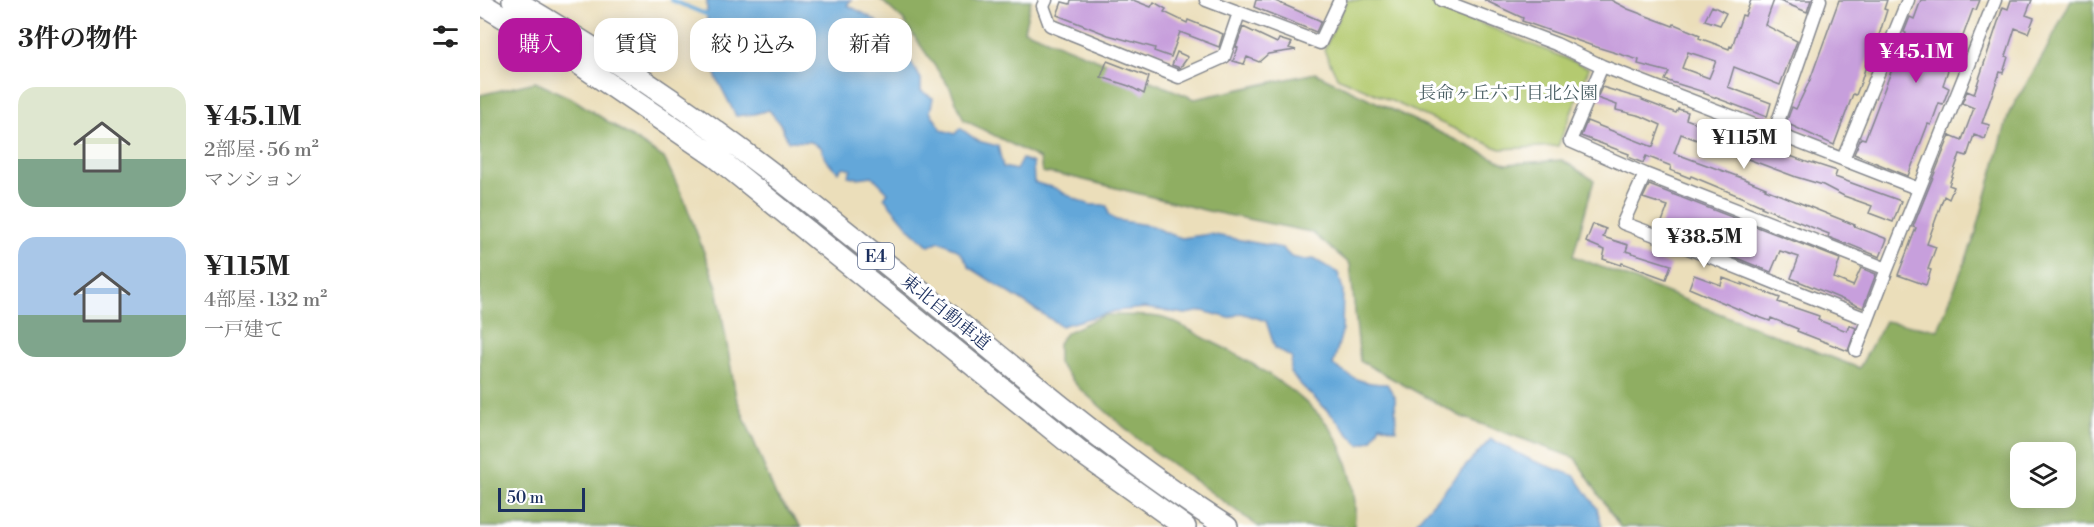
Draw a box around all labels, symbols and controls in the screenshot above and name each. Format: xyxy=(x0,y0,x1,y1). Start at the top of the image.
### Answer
chip: 購入 xyxy=(498,18,582,72)
chip: 賃貸 xyxy=(594,18,678,72)
chip: 絞り込み xyxy=(690,18,816,72)
chip: 新着 xyxy=(828,18,912,72)
icon: filters xyxy=(429,20,462,53)
text: 3件の物件 xyxy=(18,23,138,55)
pin: ¥45.1M xyxy=(1867,33,1965,84)
text: ¥45.1M xyxy=(1879,40,1953,65)
park label: 長命ヶ丘六丁目北公園 xyxy=(1418,82,1598,105)
text: ¥45.1M xyxy=(204,101,301,133)
icon: home xyxy=(66,111,138,183)
pin: ¥115M xyxy=(1702,119,1786,170)
text: ¥115M xyxy=(1711,126,1777,151)
text: 2部屋 · 56 m² xyxy=(204,138,319,163)
text: マンション xyxy=(204,168,303,193)
pin: ¥38.5M xyxy=(1655,218,1753,269)
text: ¥38.5M xyxy=(1666,225,1742,250)
road number: E4 xyxy=(858,243,894,269)
text: ¥115M xyxy=(204,251,290,283)
icon: home xyxy=(66,261,138,333)
street label: 東北自動車道 xyxy=(896,269,995,355)
text: 4部屋 · 132 m² xyxy=(204,288,327,313)
text: 一戸建て xyxy=(204,318,284,343)
map controls xyxy=(2010,442,2076,508)
button: layers xyxy=(2010,442,2076,508)
scale bar xyxy=(498,485,585,512)
text: 50 m xyxy=(507,488,544,508)

